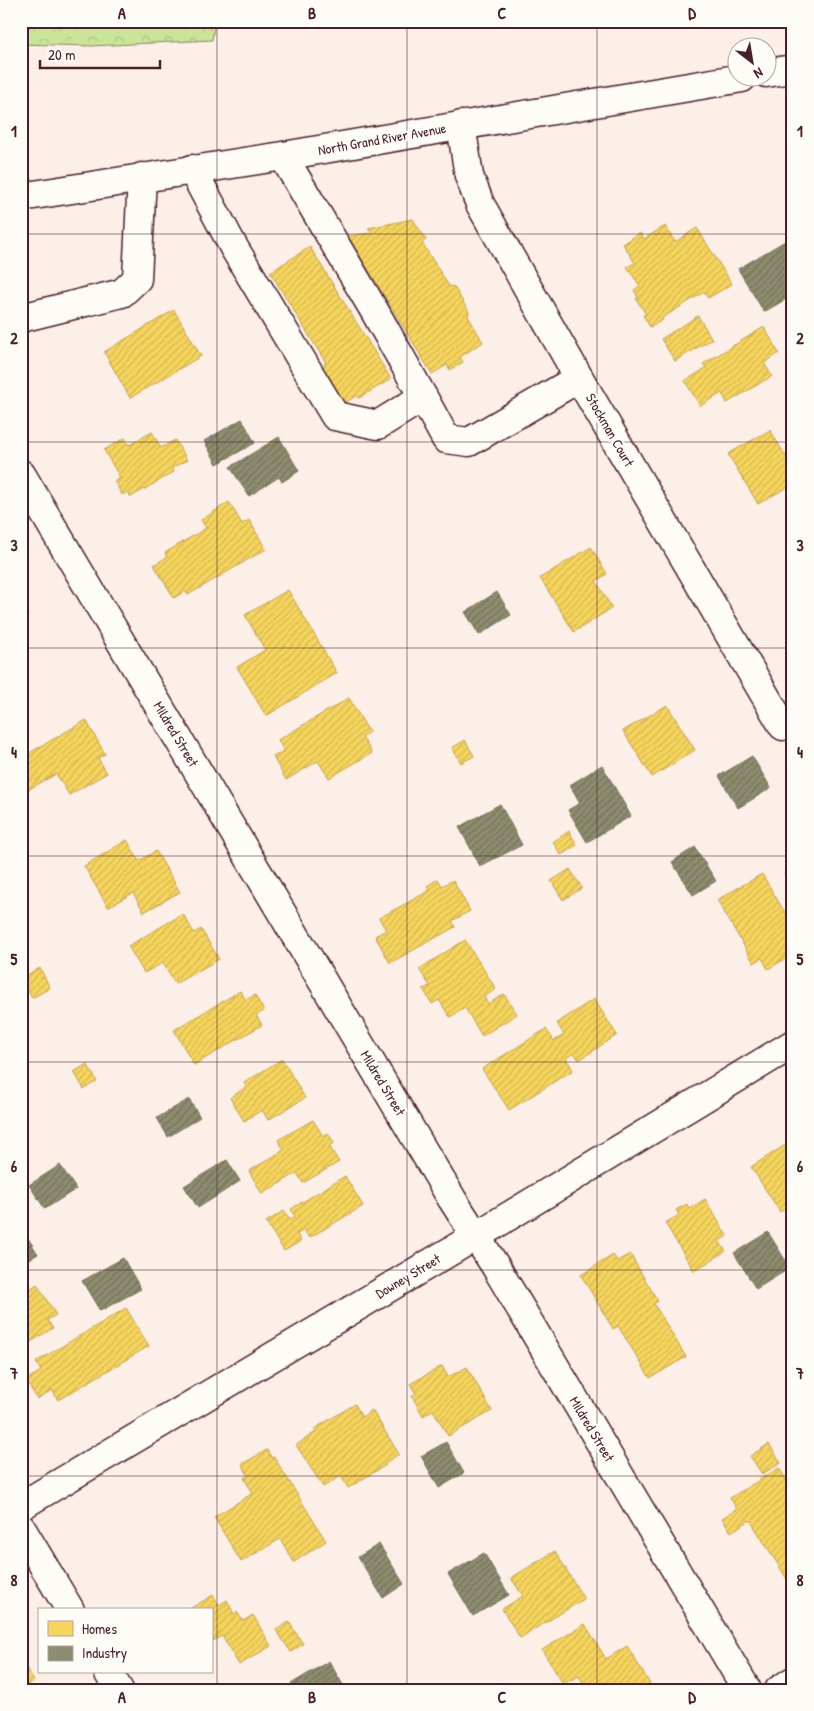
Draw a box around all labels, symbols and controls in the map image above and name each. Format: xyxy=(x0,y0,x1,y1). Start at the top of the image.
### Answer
text: A xyxy=(118,2,126,24)
text: B xyxy=(308,2,316,24)
text: C xyxy=(498,2,507,24)
text: D xyxy=(688,2,696,24)
scale bar xyxy=(40,38,160,70)
north arrow xyxy=(726,38,776,88)
text: 20 m xyxy=(48,44,75,65)
text: N xyxy=(750,64,767,84)
street label: North Grand River Avenue xyxy=(316,118,448,159)
text: 1 xyxy=(11,120,17,142)
text: 1 xyxy=(797,120,803,142)
text: 2 xyxy=(10,327,18,349)
text: 2 xyxy=(796,327,804,349)
street label: Stockman Court xyxy=(582,390,639,470)
text: 3 xyxy=(10,534,18,556)
text: 3 xyxy=(796,534,804,556)
street label: Mildred Street xyxy=(150,698,203,770)
text: 4 xyxy=(11,741,17,763)
text: 4 xyxy=(797,741,803,763)
text: 5 xyxy=(11,948,18,970)
text: 5 xyxy=(797,948,804,970)
street label: Mildred Street xyxy=(357,1047,410,1119)
text: 6 xyxy=(11,1155,18,1177)
text: 6 xyxy=(797,1155,804,1177)
street label: Downey Street xyxy=(372,1249,444,1303)
text: 7 xyxy=(9,1362,18,1384)
text: 7 xyxy=(795,1362,804,1384)
street label: Mildred Street xyxy=(566,1393,619,1465)
text: 8 xyxy=(11,1569,18,1591)
text: 8 xyxy=(797,1569,804,1591)
legend xyxy=(38,1608,212,1674)
text: Homes xyxy=(82,1618,117,1639)
text: Industry xyxy=(82,1642,127,1663)
text: A xyxy=(118,1686,126,1708)
text: B xyxy=(308,1686,316,1708)
text: C xyxy=(498,1686,507,1708)
text: D xyxy=(688,1686,696,1708)

